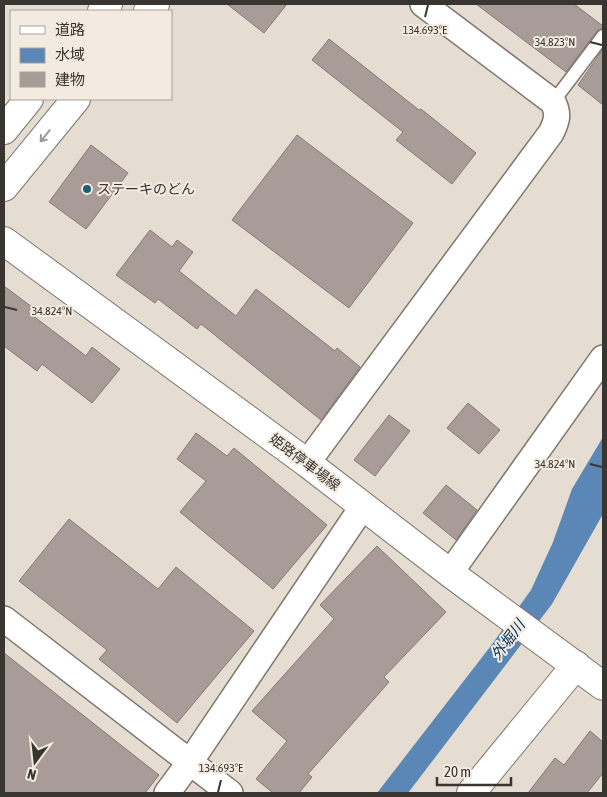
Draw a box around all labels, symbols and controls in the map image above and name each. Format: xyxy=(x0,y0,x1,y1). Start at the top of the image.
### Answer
legend xyxy=(10,10,172,100)
text: 道路 xyxy=(55,21,85,38)
text: 134.693°E xyxy=(403,23,447,37)
text: 34.823°N xyxy=(535,35,575,49)
text: 水域 xyxy=(55,46,85,63)
text: 建物 xyxy=(55,71,85,88)
one-way arrow xyxy=(40,130,51,143)
place label: ステーキのどん xyxy=(97,181,195,197)
marker: ステーキのどん xyxy=(81,183,93,195)
text: 34.824°N xyxy=(32,304,72,318)
street label: 姫路停車場線 xyxy=(267,430,343,494)
text: 34.824°N xyxy=(535,457,575,471)
water label: 外堀川 xyxy=(487,615,529,663)
north arrow xyxy=(10,737,60,787)
scale bar xyxy=(437,754,511,786)
text: 134.693°E xyxy=(199,761,243,775)
text: 20 m xyxy=(444,763,471,780)
text: N xyxy=(26,766,38,783)

